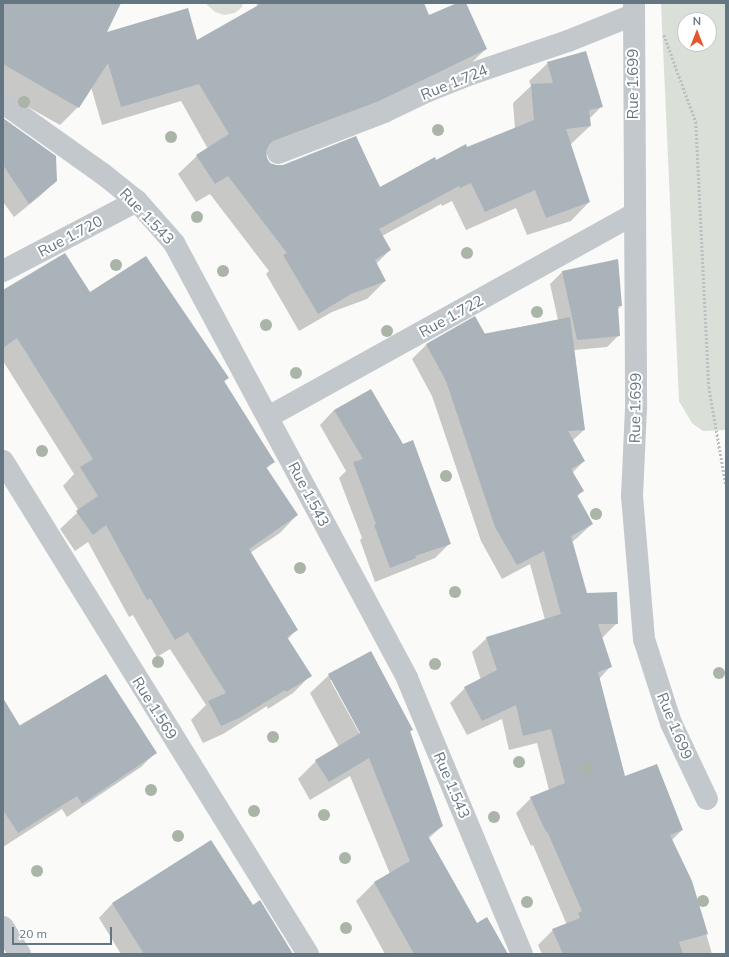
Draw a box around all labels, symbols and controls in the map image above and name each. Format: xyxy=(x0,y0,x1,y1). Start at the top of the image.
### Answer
north arrow xyxy=(677,12,717,52)
text: N xyxy=(693,14,701,28)
street label: Rue 1.699 xyxy=(624,49,642,119)
street label: Rue 1.724 xyxy=(418,60,490,104)
street label: Rue 1.543 xyxy=(116,184,178,248)
street label: Rue 1.720 xyxy=(35,211,105,261)
street label: Rue 1.722 xyxy=(416,291,486,341)
street label: Rue 1.699 xyxy=(625,373,645,443)
street label: Rue 1.543 xyxy=(284,459,334,529)
street label: Rue 1.569 xyxy=(129,673,181,743)
street label: Rue 1.699 xyxy=(653,690,697,762)
street label: Rue 1.543 xyxy=(430,749,474,821)
scale bar xyxy=(14,919,114,945)
text: 20 m xyxy=(19,926,47,941)

